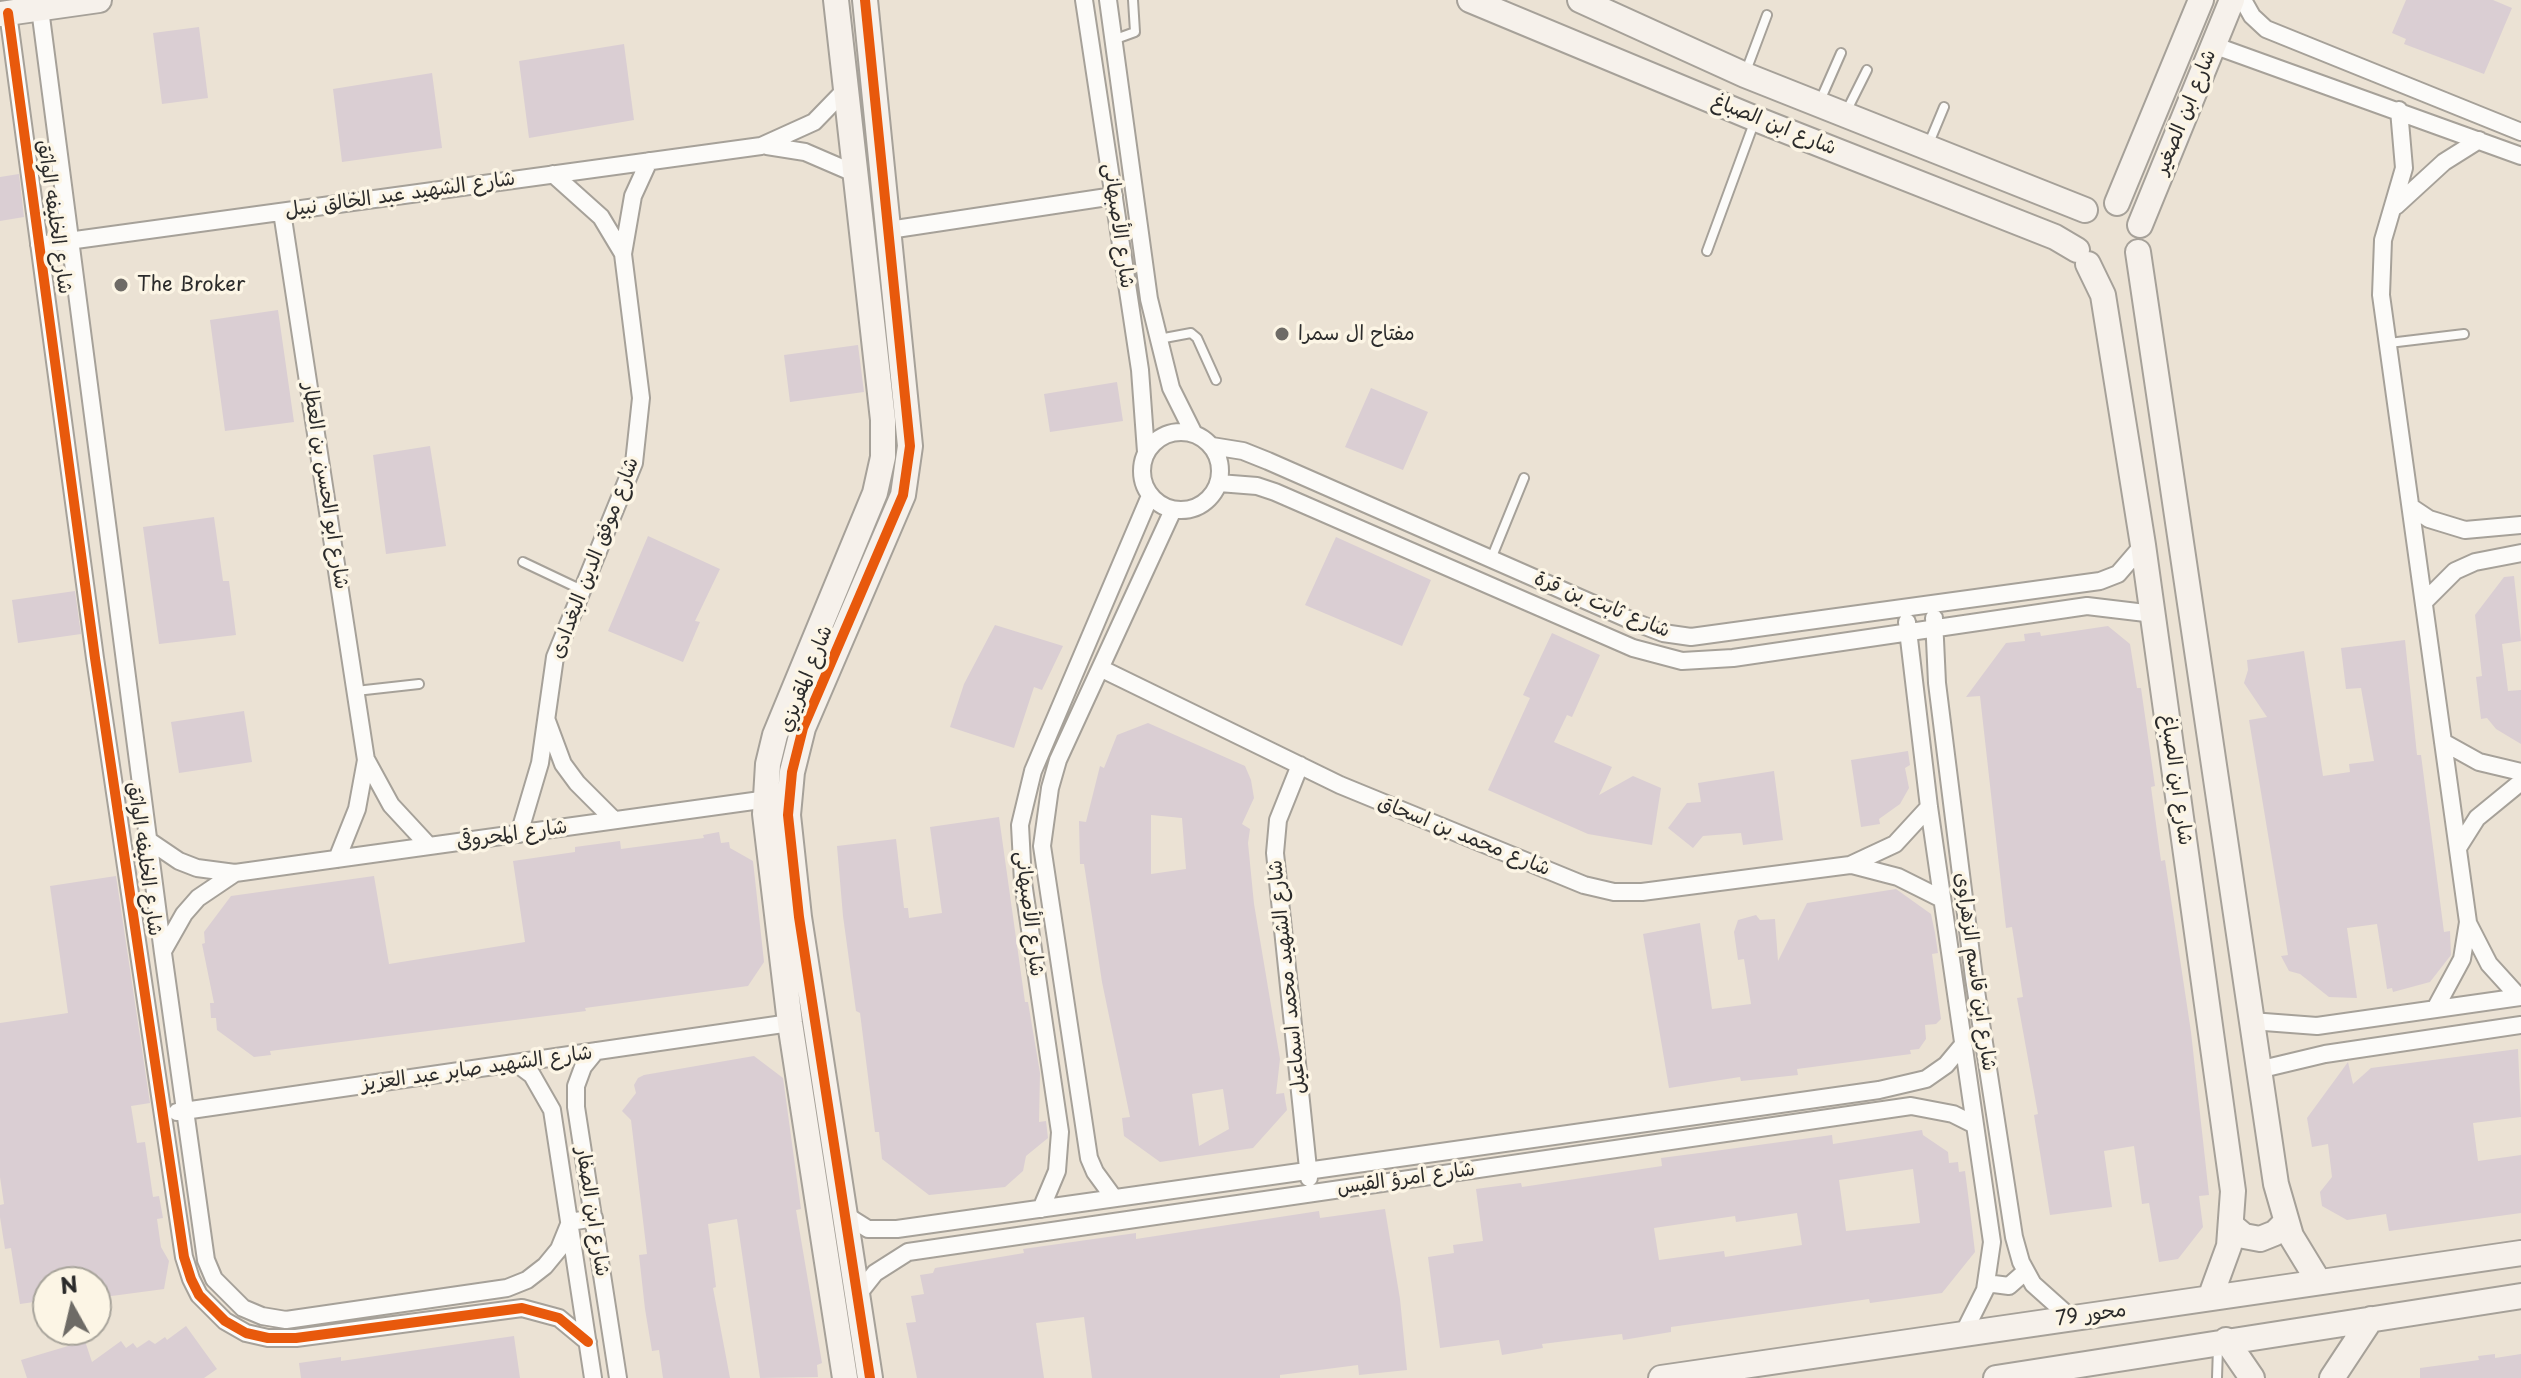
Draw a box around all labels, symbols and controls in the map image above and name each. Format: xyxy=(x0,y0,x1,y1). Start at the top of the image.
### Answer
street label: شارع ابن الصغير xyxy=(2150,46,2222,178)
street label: شارع ابن الصباغ xyxy=(1708,89,1840,161)
street label: شارع الخليفه الواثق xyxy=(31,138,77,296)
street label: شارع الأصبهانى xyxy=(1097,162,1139,290)
street label: شارع الشهيد عبد الخالق نبيل xyxy=(283,167,517,223)
place label: The Broker xyxy=(137,273,245,297)
marker: The Broker xyxy=(112,276,130,294)
place label: مفتاح ال سمرا xyxy=(1298,322,1415,346)
marker: مفتاح ال سمرا xyxy=(1273,325,1291,343)
street label: شارع ابو الحسن بن العطار xyxy=(297,381,353,591)
street label: شارع موفق الدين البغدادى xyxy=(546,454,644,662)
street label: شارع ثابت بن قرة xyxy=(1530,567,1674,643)
street label: شارع المقريزي xyxy=(774,622,838,736)
street label: شارع ابن الصباغ xyxy=(2155,713,2197,847)
street label: شارع الخليفه الواثق xyxy=(121,780,167,938)
street label: شارع محمد بن اسحاق xyxy=(1374,790,1554,882)
street label: شارع المحروقى xyxy=(455,815,569,855)
street label: شارع الأصبهانى xyxy=(1009,850,1049,978)
street label: شارع الشهيد محمد اسماعيل xyxy=(1264,859,1312,1095)
street label: شارع ابن قاسم الزهراوى xyxy=(1949,871,2001,1073)
street label: شارع الشهيد صابر عبد العزيز xyxy=(360,1041,594,1097)
street label: شارع ابن الصفار xyxy=(570,1146,614,1278)
street label: شارع امرؤ القيس xyxy=(1336,1157,1476,1201)
north arrow xyxy=(32,1266,112,1346)
text: N xyxy=(58,1266,80,1301)
street label: محور 79 xyxy=(2054,1298,2128,1332)

